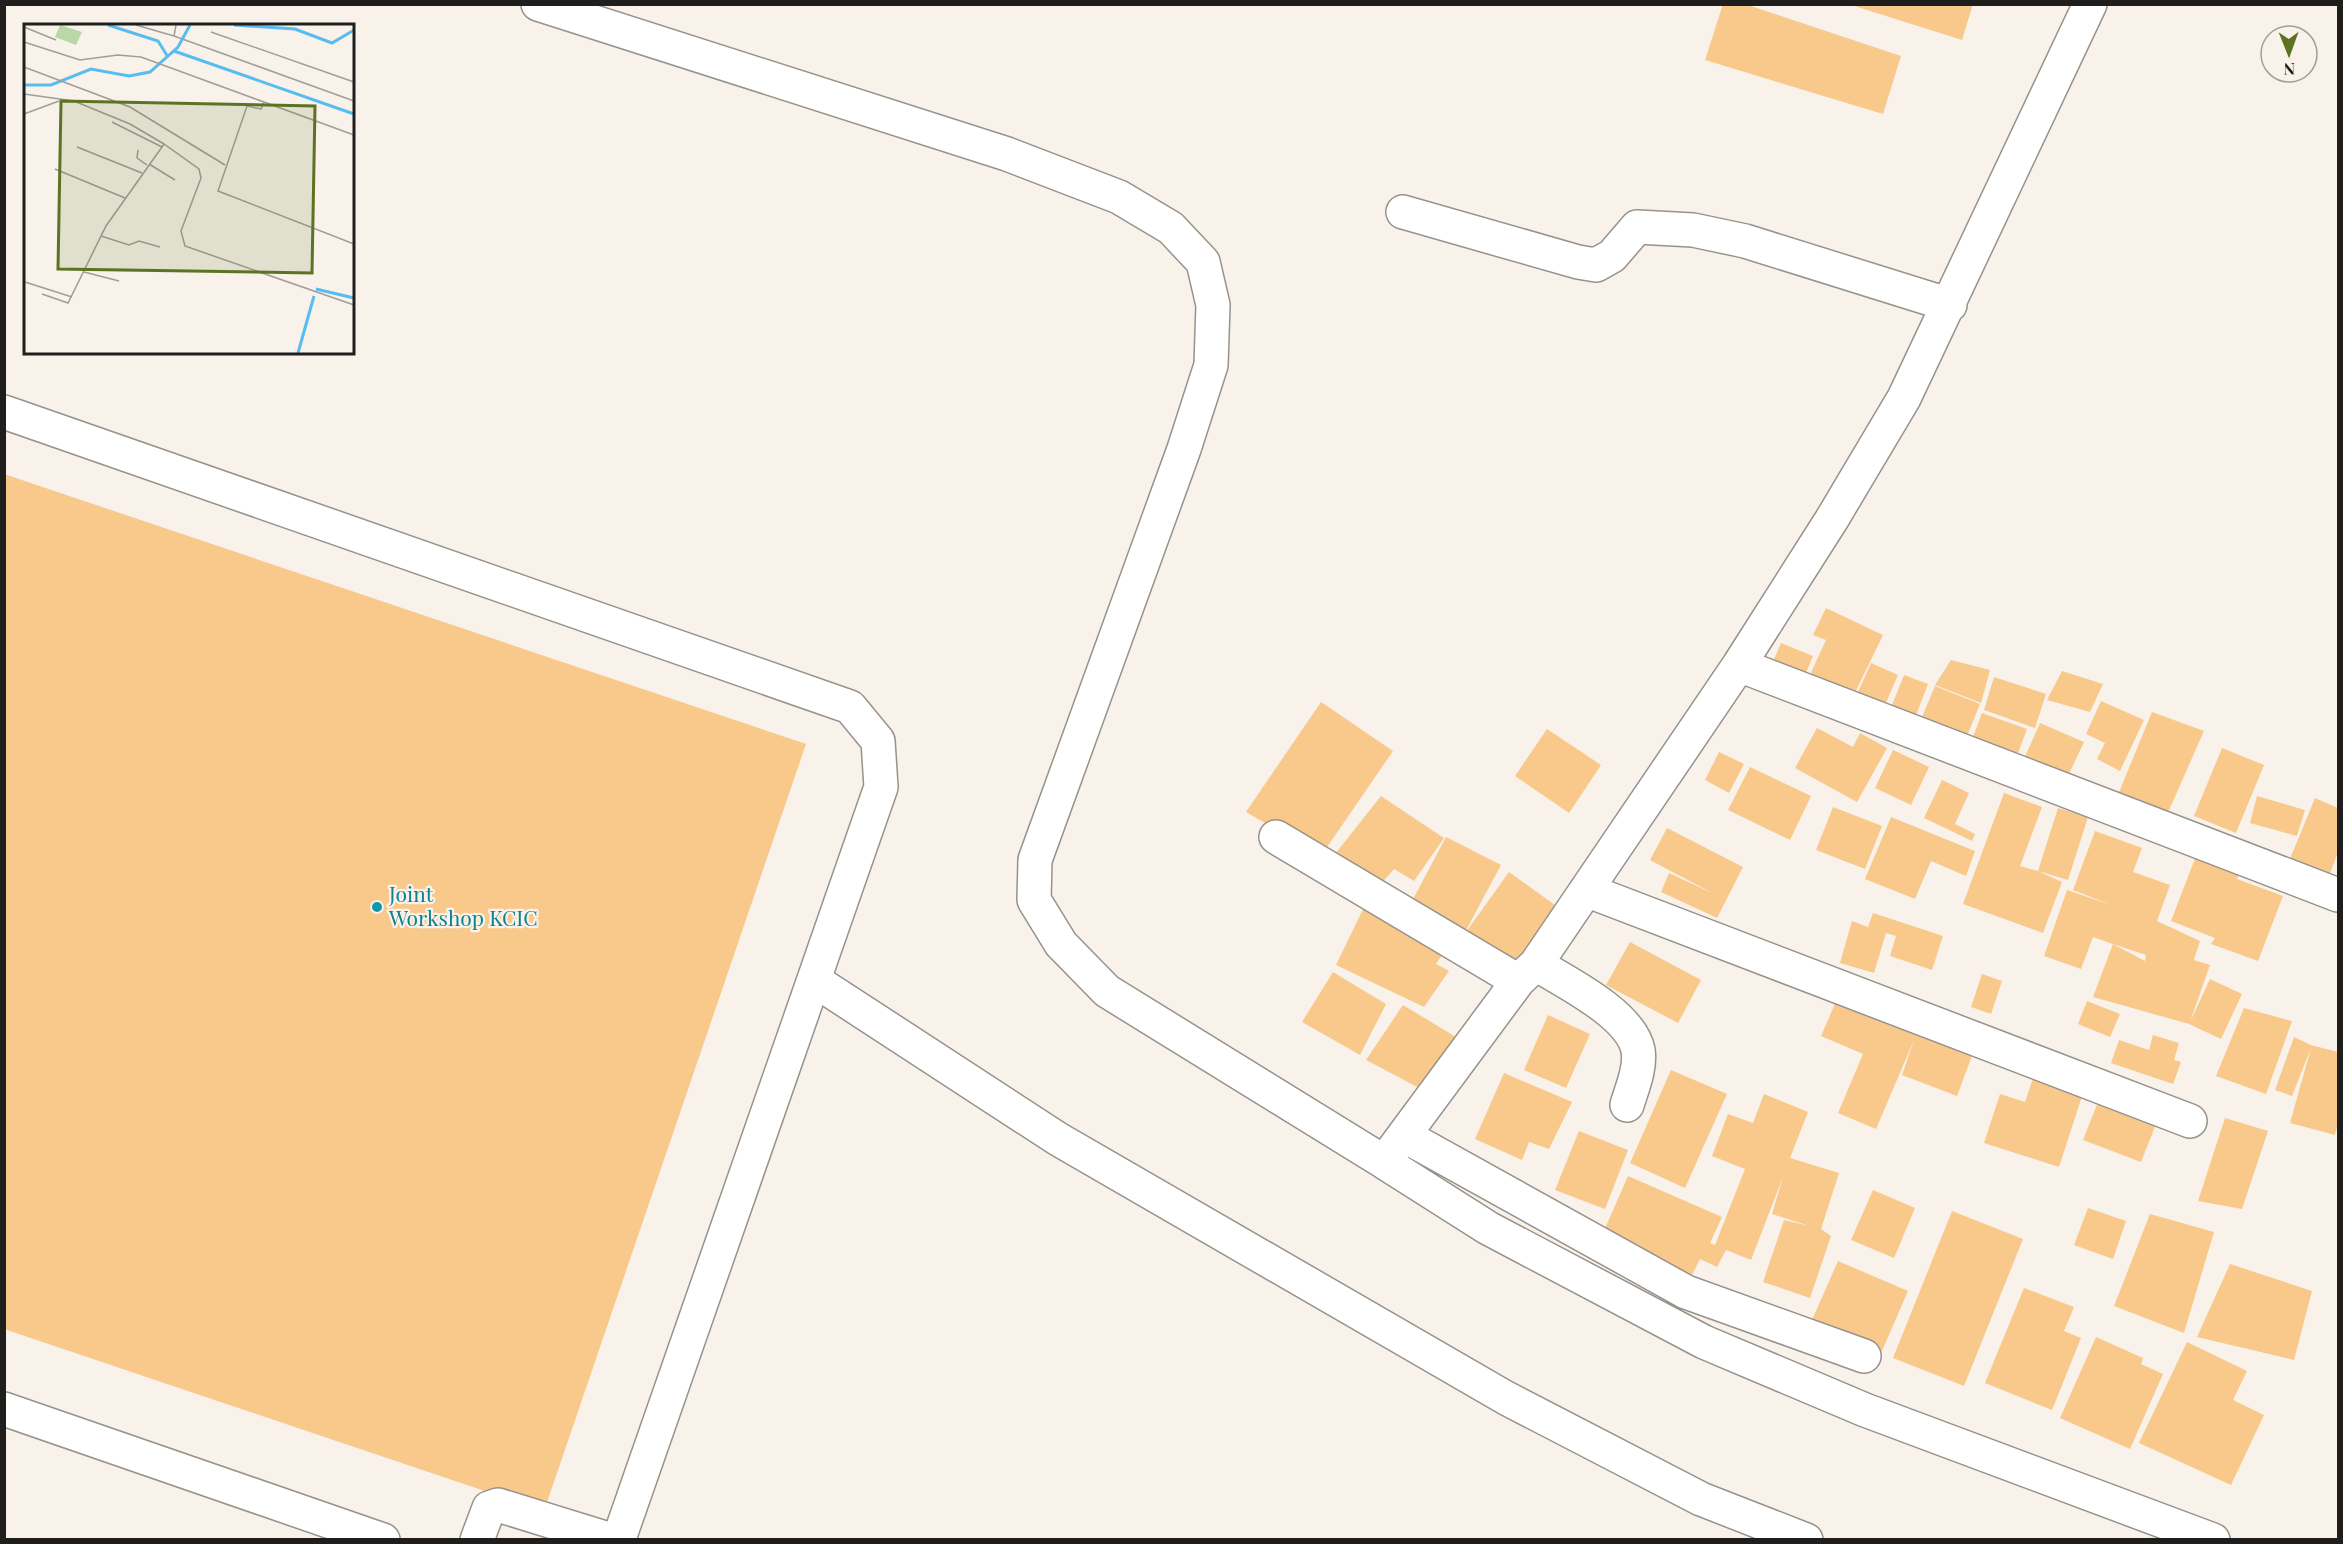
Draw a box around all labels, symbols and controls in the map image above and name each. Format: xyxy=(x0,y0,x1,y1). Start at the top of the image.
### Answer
inset map xyxy=(24,24,354,354)
north arrow xyxy=(2259,24,2319,84)
text: N xyxy=(2283,59,2295,80)
place label: Joint Workshop KCIC xyxy=(388,879,538,931)
marker: Joint Workshop KCIC xyxy=(370,900,384,914)

